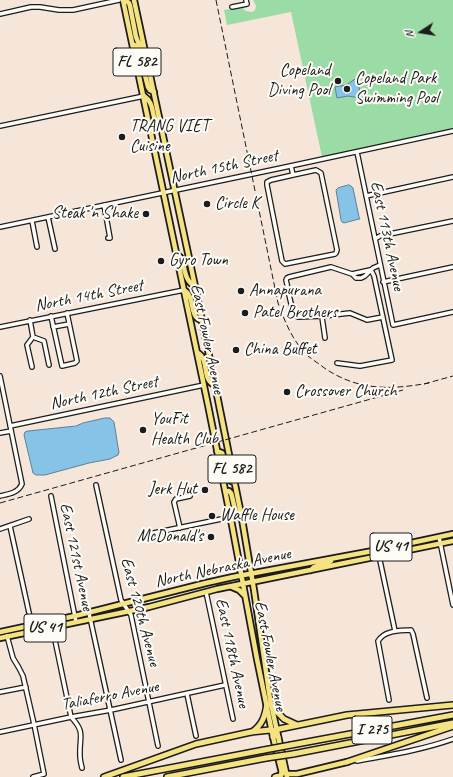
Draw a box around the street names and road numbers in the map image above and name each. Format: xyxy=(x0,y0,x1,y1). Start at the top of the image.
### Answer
road number: FL 582 xyxy=(113,48,161,76)
street label: North 15th Street xyxy=(168,146,280,188)
street label: East 113th Avenue xyxy=(365,179,409,293)
street label: North 14th Street xyxy=(33,276,145,316)
street label: East Fowler Avenue xyxy=(185,282,229,396)
street label: North 12th Street xyxy=(48,372,160,414)
road number: FL 582 xyxy=(208,455,256,483)
street label: East 121st Avenue xyxy=(55,501,97,613)
road number: US 41 xyxy=(370,533,412,561)
street label: North Nebraska Avenue xyxy=(153,544,293,592)
street label: East 120th Avenue xyxy=(116,556,164,668)
street label: East 118th Avenue xyxy=(210,596,254,710)
street label: East Fowler Avenue xyxy=(249,599,291,713)
road number: US 41 xyxy=(24,614,66,642)
street label: Taliaferro Avenue xyxy=(60,677,160,715)
road number: I 275 xyxy=(352,716,392,744)

